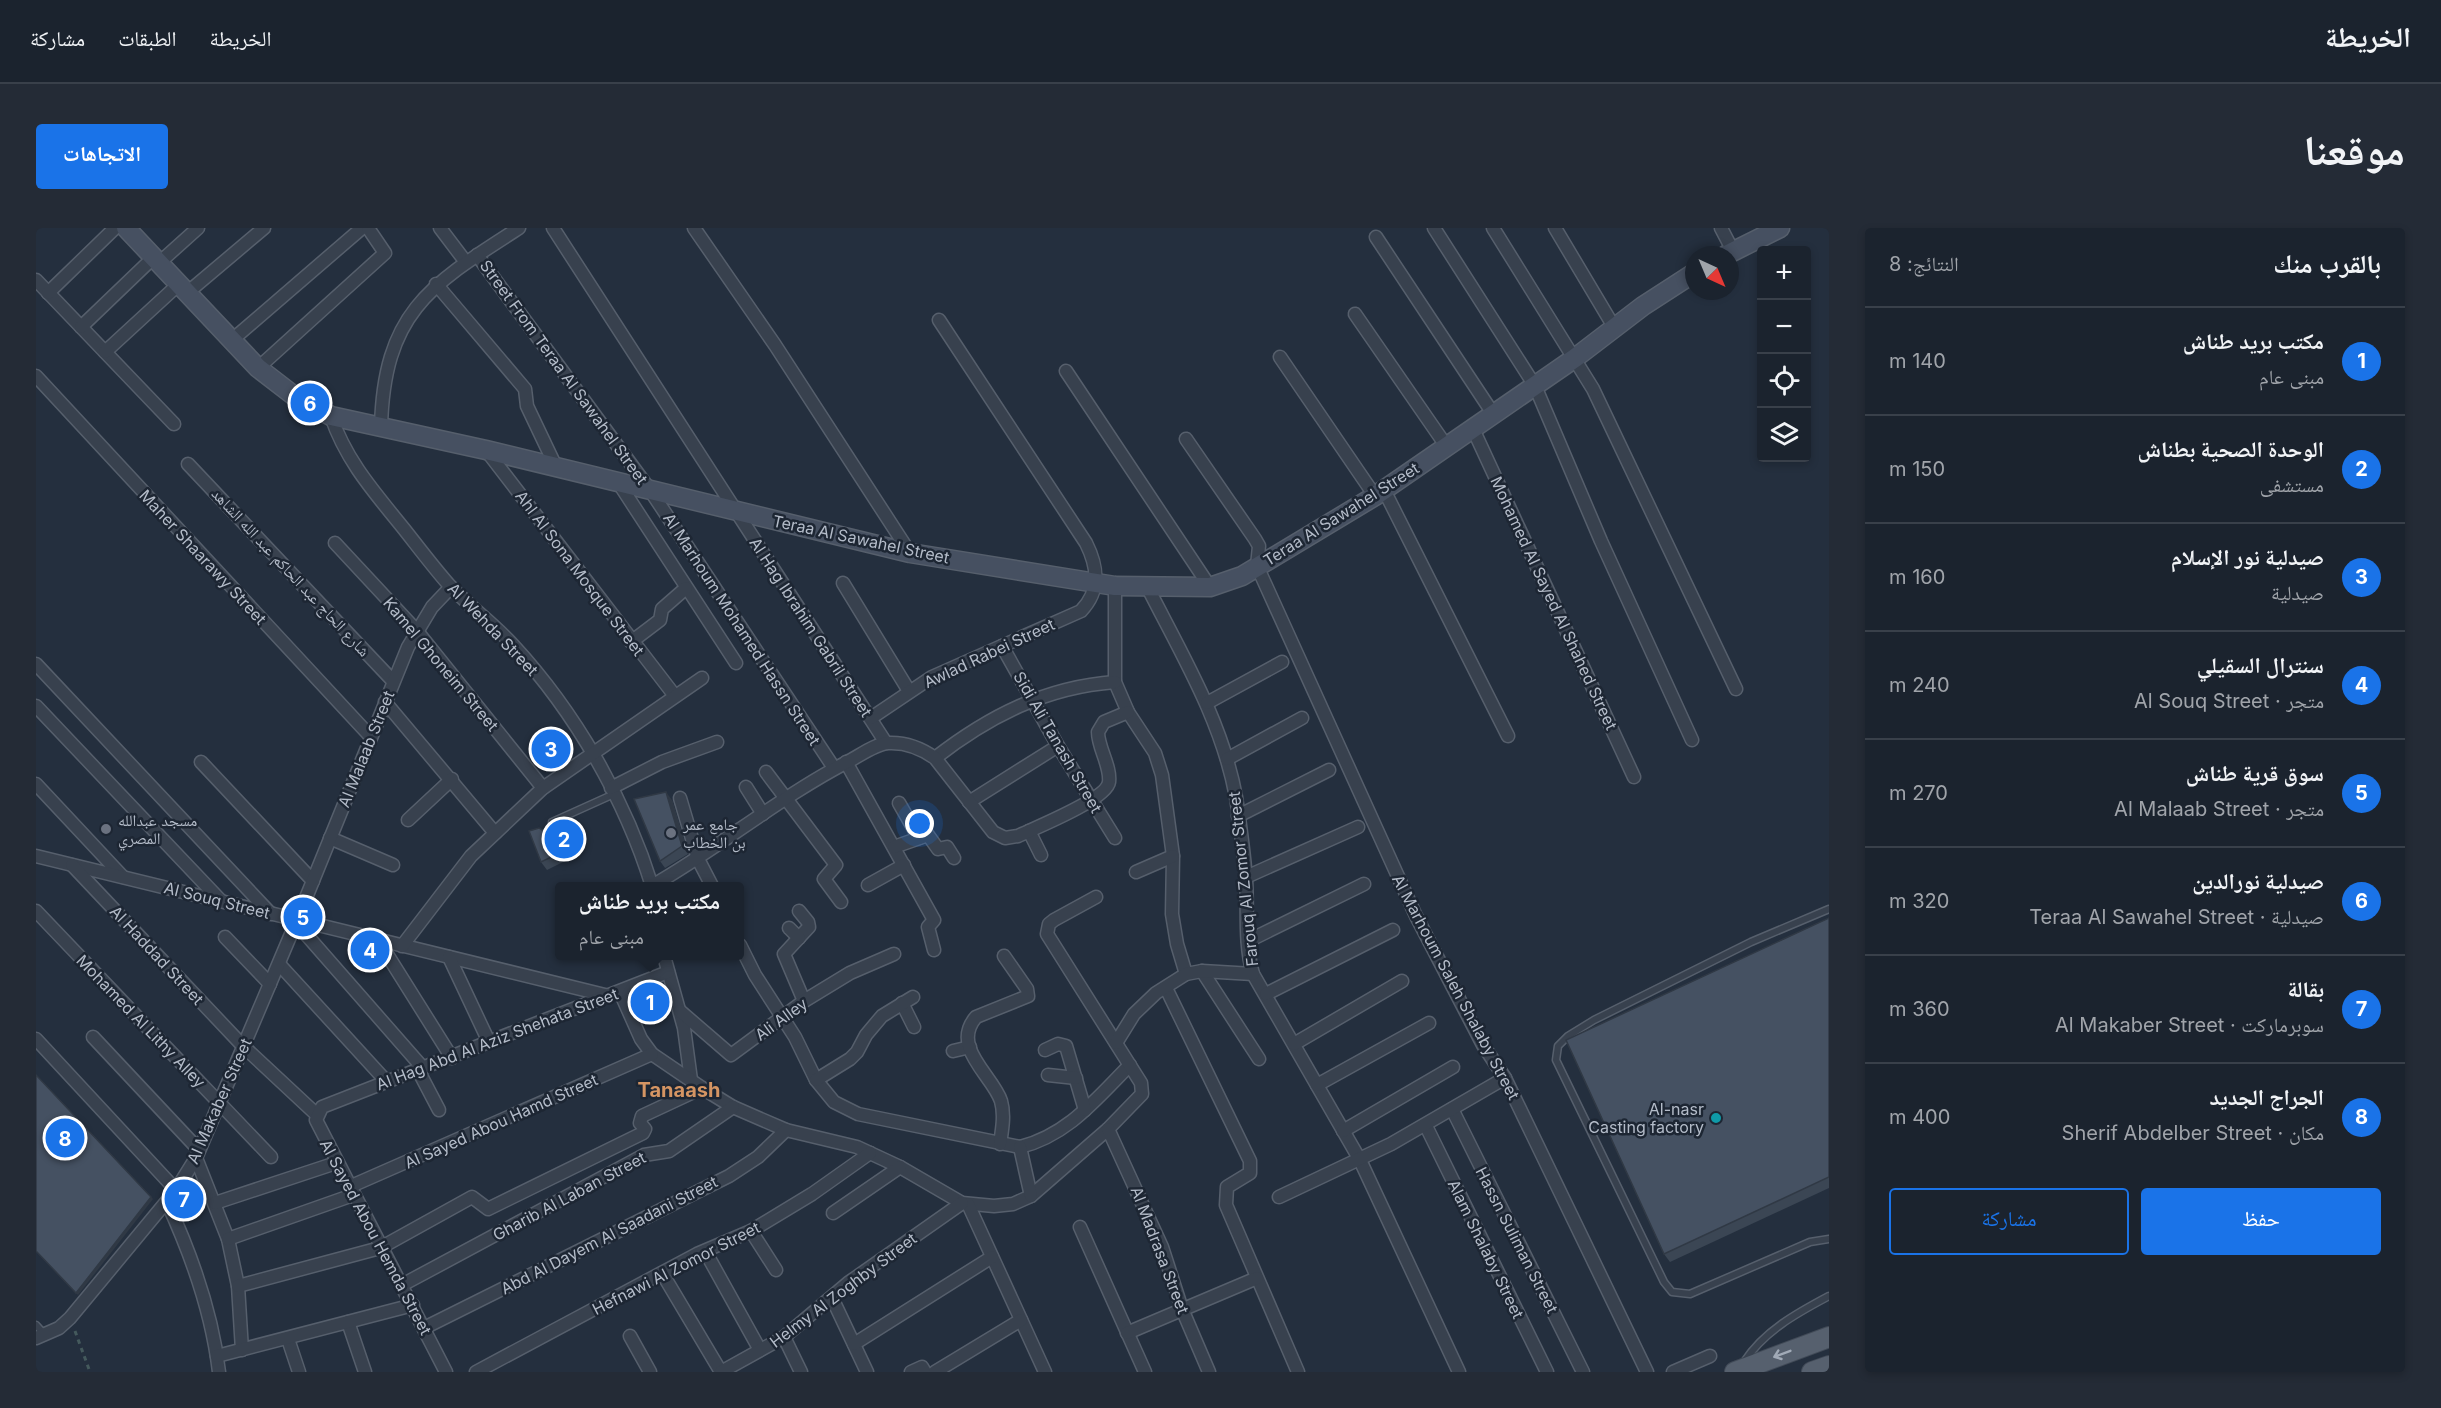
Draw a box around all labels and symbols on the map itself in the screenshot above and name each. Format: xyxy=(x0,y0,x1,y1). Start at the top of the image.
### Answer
north arrow xyxy=(1685,246,1739,300)
street label: Street From Teraa Al Sawahel Street xyxy=(476,256,652,488)
pin: 6 xyxy=(290,380,330,426)
street label: Teraa Al Sawahel Street xyxy=(1259,458,1423,570)
street label: Mohamed Al Sayed Al Shahed Street xyxy=(1486,473,1622,733)
street label: شارع الحاج عبد الحاكم عبد الله الشاهد xyxy=(207,484,374,661)
street label: Maher Shaarawy Street xyxy=(135,485,271,629)
street label: Ahl Al Sona Mosque Street xyxy=(511,486,649,660)
street label: Al Marhoum Mohamed Hassn Street xyxy=(659,509,825,749)
street label: Teraa Al Sawahel Street xyxy=(771,511,951,567)
street label: Al Hag Ibrahim Gabril Street xyxy=(745,534,877,720)
street label: Al Wehda Street xyxy=(444,578,542,680)
street label: Kamel Ghoneim Street xyxy=(379,593,503,735)
street label: Awlad Rabei Street xyxy=(920,614,1058,692)
street label: Sidi Ali Tanash Street xyxy=(1009,668,1107,816)
street label: Al Malaab Street xyxy=(333,688,399,810)
pin: 3 xyxy=(532,726,570,772)
street label: Farouq Al Zomor Street xyxy=(1224,791,1262,967)
your location xyxy=(905,809,934,838)
place label: مسجد عبدالله المصري xyxy=(118,810,197,851)
place label: جامع عمر بن الخطاب xyxy=(682,814,746,853)
pin: 2 xyxy=(544,816,584,862)
marker: مسجد عبدالله المصري xyxy=(99,822,113,836)
marker: جامع عمر بن الخطاب xyxy=(664,826,678,840)
street label: Al Marhoum Saleh Shalaby Street xyxy=(1388,871,1524,1103)
street label: Al Souq Street xyxy=(162,877,272,923)
pin: 5 xyxy=(284,894,322,940)
street label: Al Haddad Street xyxy=(106,901,208,1009)
pin: 4 xyxy=(350,928,390,972)
street label: Mohamed Al Lithy Alley xyxy=(72,950,210,1092)
pin: 1 xyxy=(630,980,670,1024)
street label: Al Hag Abd Al Aziz Shehata Street xyxy=(373,983,621,1095)
street label: Ali Alley xyxy=(751,993,811,1045)
street label: Al Makaber Street xyxy=(182,1035,256,1167)
street label: Al Sayed Abou Hamd Street xyxy=(401,1069,601,1173)
district label: Tanaash xyxy=(638,1078,720,1102)
place label: Al-nasr Casting factory xyxy=(1588,1099,1704,1137)
marker: Al-nasr Casting factory xyxy=(1709,1111,1723,1125)
pin: 8 xyxy=(45,1116,84,1160)
street label: Al Sayed Abou Hemda Street xyxy=(316,1136,436,1338)
street label: Gharib Al Laban Street xyxy=(489,1147,649,1245)
street label: Hassn Suliman Street xyxy=(1471,1164,1563,1316)
street label: Abd Al Dayem Al Saadani Street xyxy=(497,1171,721,1299)
pin: 7 xyxy=(164,1176,204,1222)
street label: Alam Shalaby Street xyxy=(1444,1176,1528,1322)
street label: Al Madrasa Street xyxy=(1127,1184,1193,1316)
street label: Hefnawi Al Zomor Street xyxy=(589,1217,763,1319)
street label: Helmy Al Zoghby Street xyxy=(766,1228,920,1352)
one-way arrow xyxy=(1773,1350,1792,1361)

